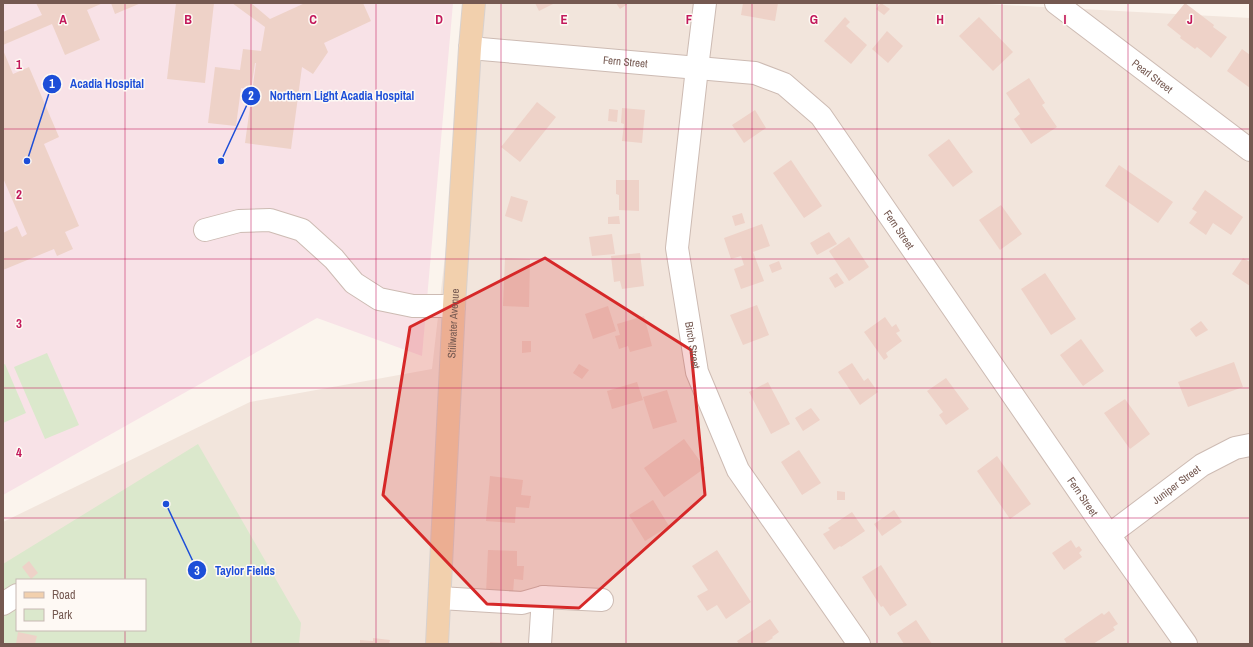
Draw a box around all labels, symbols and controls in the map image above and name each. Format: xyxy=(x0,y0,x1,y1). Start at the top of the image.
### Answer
text: A xyxy=(59,11,67,28)
text: B xyxy=(184,11,192,28)
text: C xyxy=(309,11,317,28)
text: D xyxy=(435,11,443,28)
text: E xyxy=(560,11,568,28)
text: F xyxy=(686,11,693,28)
text: G xyxy=(810,11,818,28)
text: H xyxy=(936,11,944,28)
text: I xyxy=(1064,11,1067,28)
text: J xyxy=(1187,11,1193,28)
street label: Fern Street xyxy=(602,53,649,71)
text: 1 xyxy=(16,56,22,73)
street label: Pearl Street xyxy=(1129,56,1176,96)
callout: Acadia Hospital xyxy=(42,72,152,96)
text: 1 xyxy=(49,76,55,92)
text: Acadia Hospital xyxy=(70,76,144,92)
callout: Northern Light Acadia Hospital xyxy=(241,84,422,108)
text: 2 xyxy=(248,88,254,104)
text: Northern Light Acadia Hospital xyxy=(270,88,415,104)
text: 2 xyxy=(16,186,22,203)
street label: Fern Street xyxy=(881,207,918,253)
street label: Stillwater Avenue xyxy=(444,288,462,359)
text: 3 xyxy=(16,315,22,332)
street label: Birch Street xyxy=(682,320,703,370)
text: 4 xyxy=(16,444,22,461)
street label: Juniper Street xyxy=(1149,462,1203,507)
street label: Fern Street xyxy=(1064,474,1101,520)
callout: Taylor Fields xyxy=(187,558,283,582)
text: 3 xyxy=(194,563,200,579)
text: Taylor Fields xyxy=(215,563,276,579)
legend xyxy=(16,579,146,631)
text: Road xyxy=(52,587,76,603)
text: Park xyxy=(52,607,72,623)

